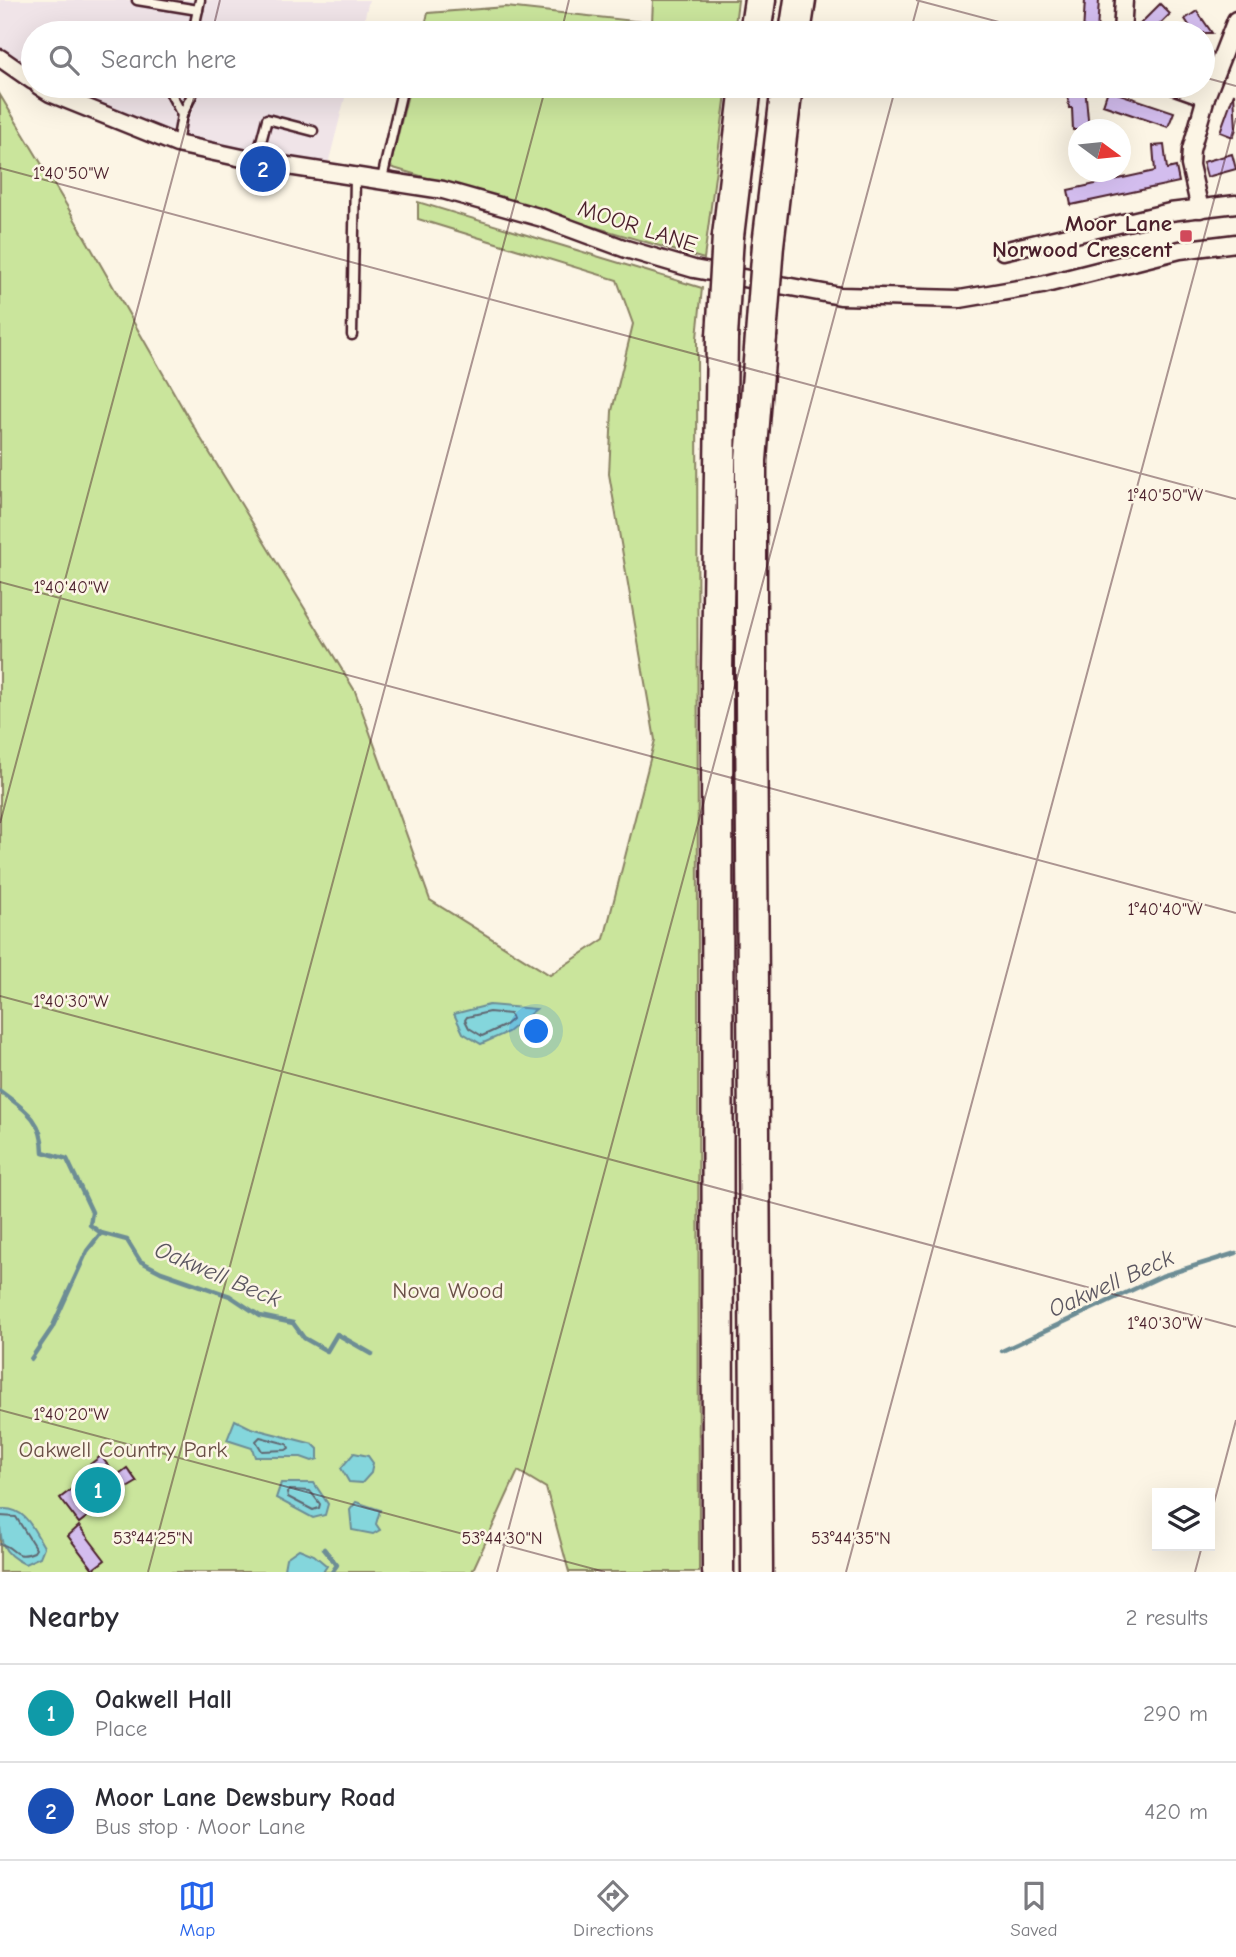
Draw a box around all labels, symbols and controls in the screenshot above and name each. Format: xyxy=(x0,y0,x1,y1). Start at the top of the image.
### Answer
search box xyxy=(21,21,1215,98)
icon: search xyxy=(45,41,83,79)
text: Search here xyxy=(101,45,236,75)
north arrow xyxy=(1068,119,1131,182)
pin: 2 xyxy=(240,143,286,195)
text: 1°40'50"W xyxy=(33,163,109,184)
street label: MOOR LANE xyxy=(575,194,701,259)
place label: Moor Lane Norwood Crescent xyxy=(992,210,1172,263)
marker: Moor Lane Norwood Crescent xyxy=(1178,228,1194,244)
text: 1°40'50"W xyxy=(1127,485,1203,506)
text: 1°40'40"W xyxy=(33,577,109,598)
text: 1°40'40"W xyxy=(1127,899,1203,920)
text: 1°40'30"W xyxy=(33,991,109,1012)
your location xyxy=(519,1014,553,1048)
water label: Oakwell Beck xyxy=(151,1235,286,1313)
water label: Oakwell Beck xyxy=(1044,1243,1178,1323)
park label: Nova Wood xyxy=(392,1277,504,1304)
text: 1°40'30"W xyxy=(1127,1313,1203,1334)
text: 1°40'20"W xyxy=(33,1404,109,1425)
park label: Oakwell Country Park xyxy=(19,1436,227,1463)
pin: 1 xyxy=(75,1464,121,1516)
map controls xyxy=(1152,1488,1215,1551)
button: layers xyxy=(1152,1488,1215,1551)
text: 53°44'25"N xyxy=(113,1528,193,1549)
text: 53°44'30"N xyxy=(461,1528,543,1549)
text: 53°44'35"N xyxy=(811,1528,891,1549)
text: Nearby xyxy=(28,1600,119,1635)
text: 2 results xyxy=(1126,1604,1208,1631)
text: Oakwell Hall xyxy=(95,1685,232,1715)
text: 1 xyxy=(46,1700,56,1727)
text: 290 m xyxy=(1143,1700,1208,1727)
text: Place xyxy=(95,1715,147,1742)
text: Moor Lane Dewsbury Road xyxy=(95,1783,396,1813)
text: 2 xyxy=(45,1798,57,1825)
text: 420 m xyxy=(1144,1798,1208,1825)
text: Bus stop · Moor Lane xyxy=(95,1813,305,1840)
tab: Map xyxy=(178,1877,216,1941)
tab: Directions xyxy=(573,1877,653,1941)
tab: Saved xyxy=(1010,1877,1058,1941)

